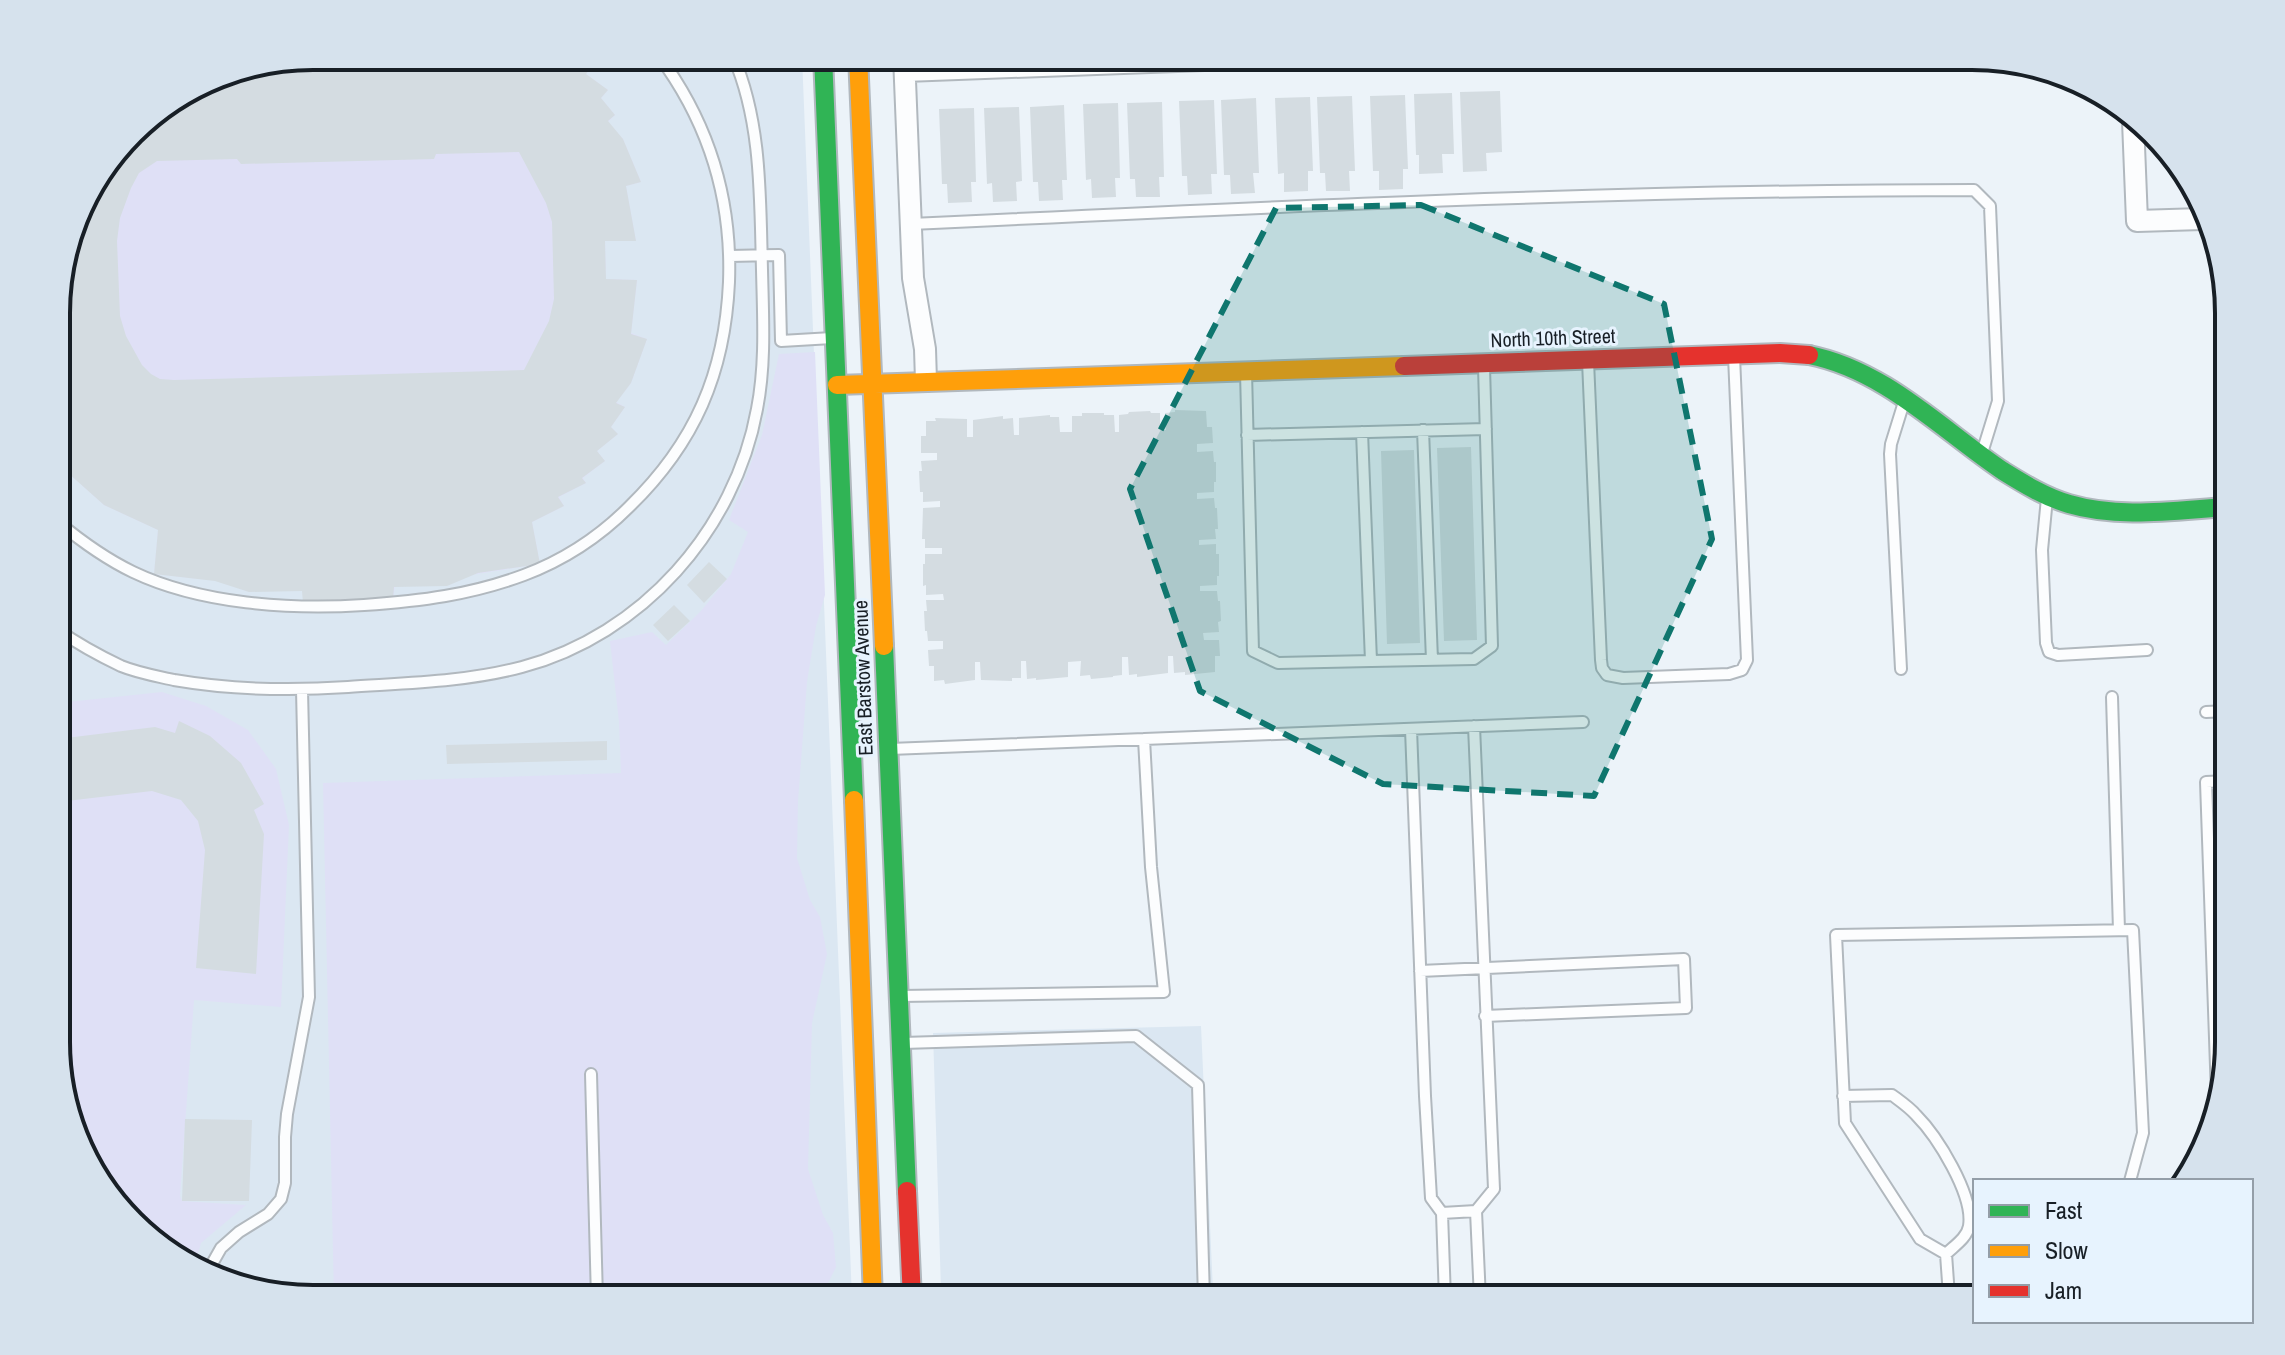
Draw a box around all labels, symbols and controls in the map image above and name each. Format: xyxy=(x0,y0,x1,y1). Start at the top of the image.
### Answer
street label: North 10th Street xyxy=(1490,322,1616,353)
street label: East Barstow Avenue xyxy=(846,600,879,756)
legend xyxy=(1973,1179,2253,1323)
text: Fast xyxy=(2045,1194,2083,1226)
text: Slow xyxy=(2045,1234,2088,1266)
text: Jam xyxy=(2045,1274,2082,1306)

